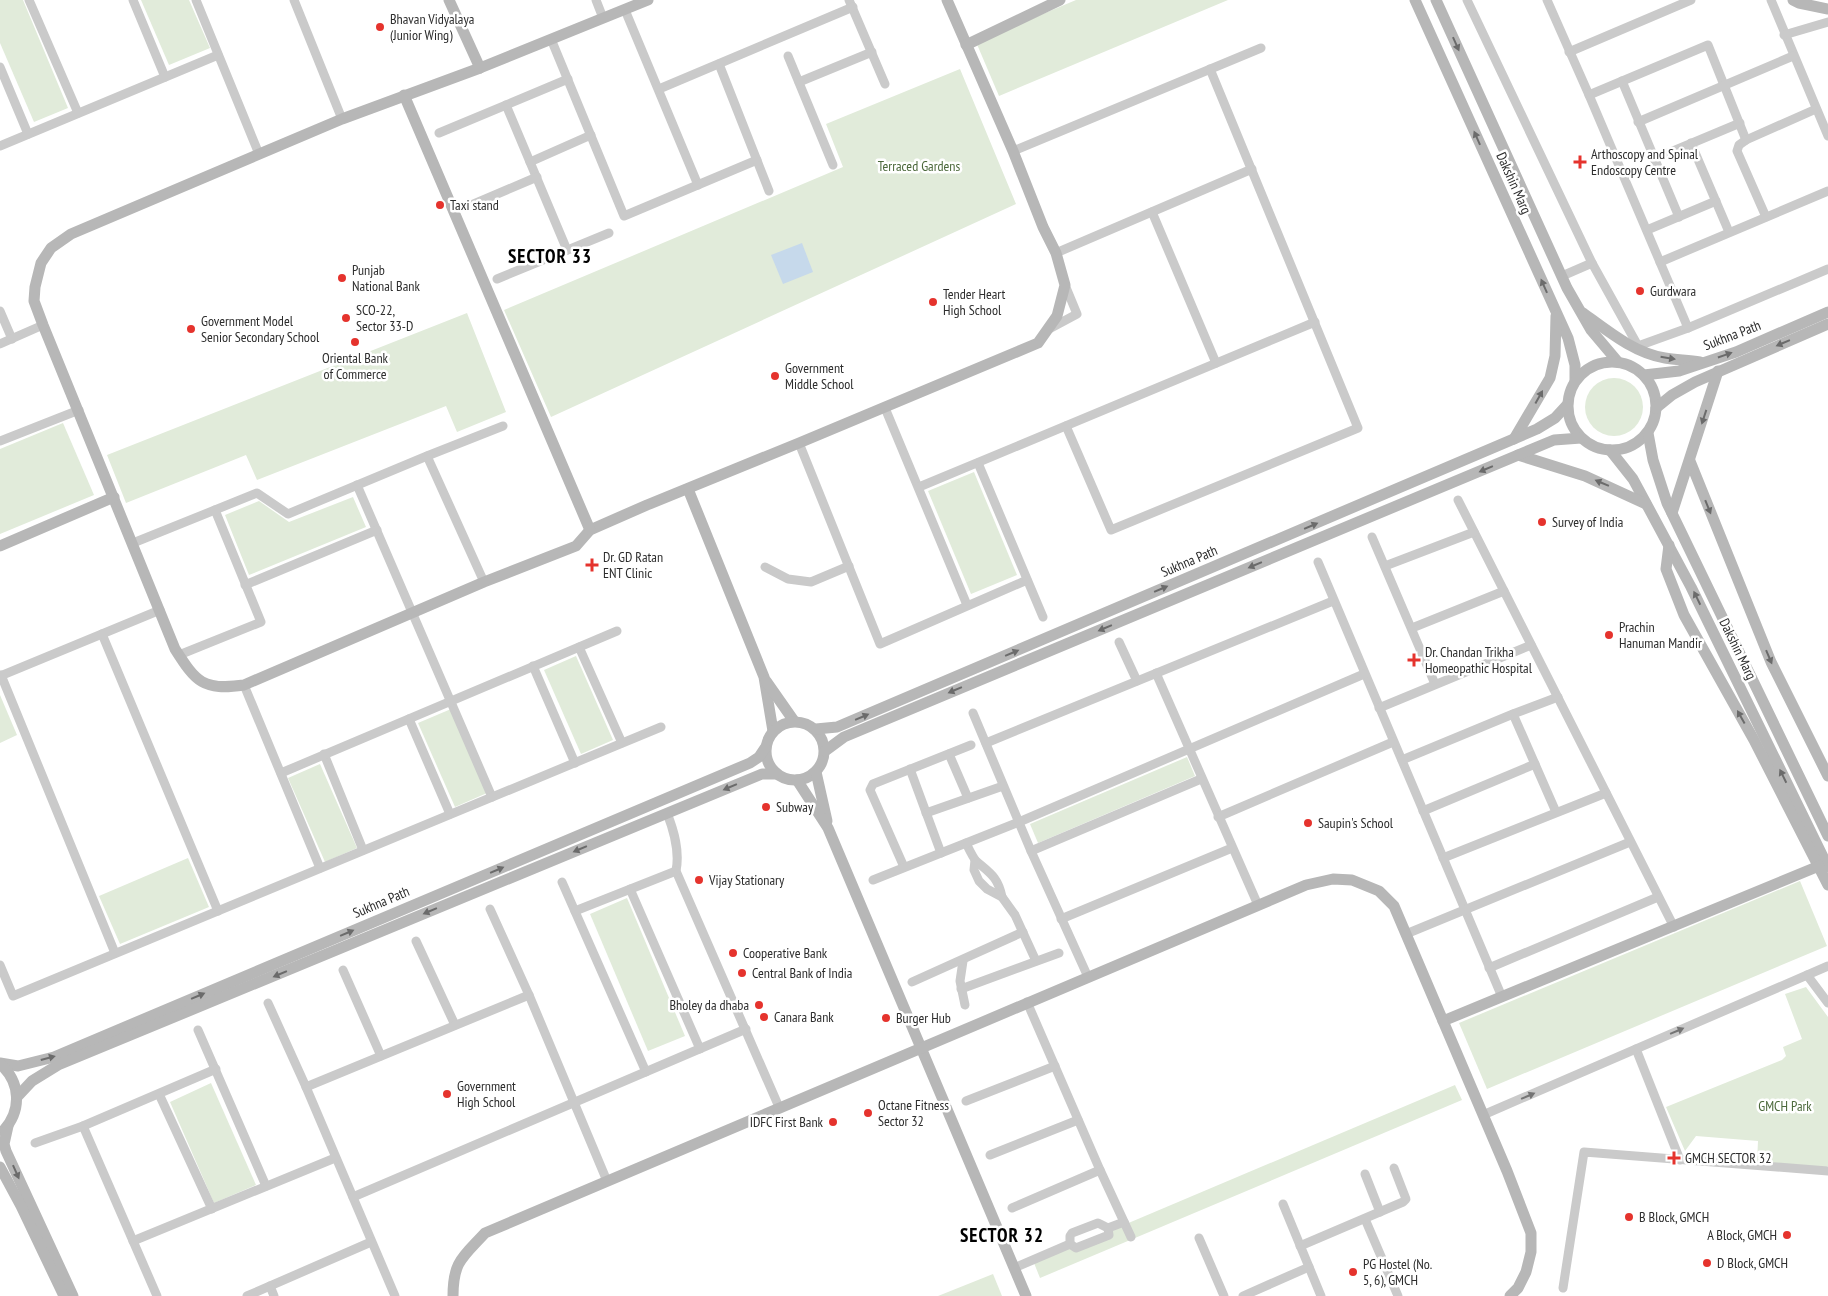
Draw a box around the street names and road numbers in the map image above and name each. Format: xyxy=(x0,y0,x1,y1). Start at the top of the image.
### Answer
street label: Dakshin Marg xyxy=(1492,149,1536,217)
street label: Sukhna Path xyxy=(1701,316,1763,354)
street label: Sukhna Path xyxy=(1158,541,1220,581)
street label: Dakshin Marg xyxy=(1715,615,1761,683)
street label: Sukhna Path xyxy=(350,882,412,922)

